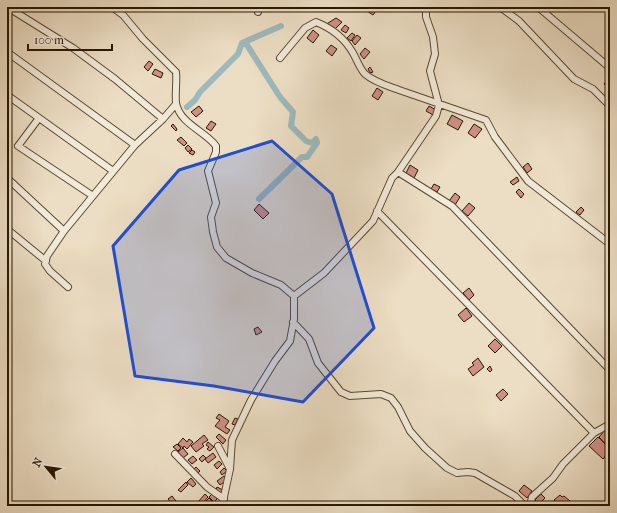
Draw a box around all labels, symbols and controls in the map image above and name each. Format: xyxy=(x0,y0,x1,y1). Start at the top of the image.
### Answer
scale bar xyxy=(28,26,112,52)
text: 100 m xyxy=(34,33,64,47)
north arrow xyxy=(26,447,66,487)
text: N xyxy=(30,455,46,469)

